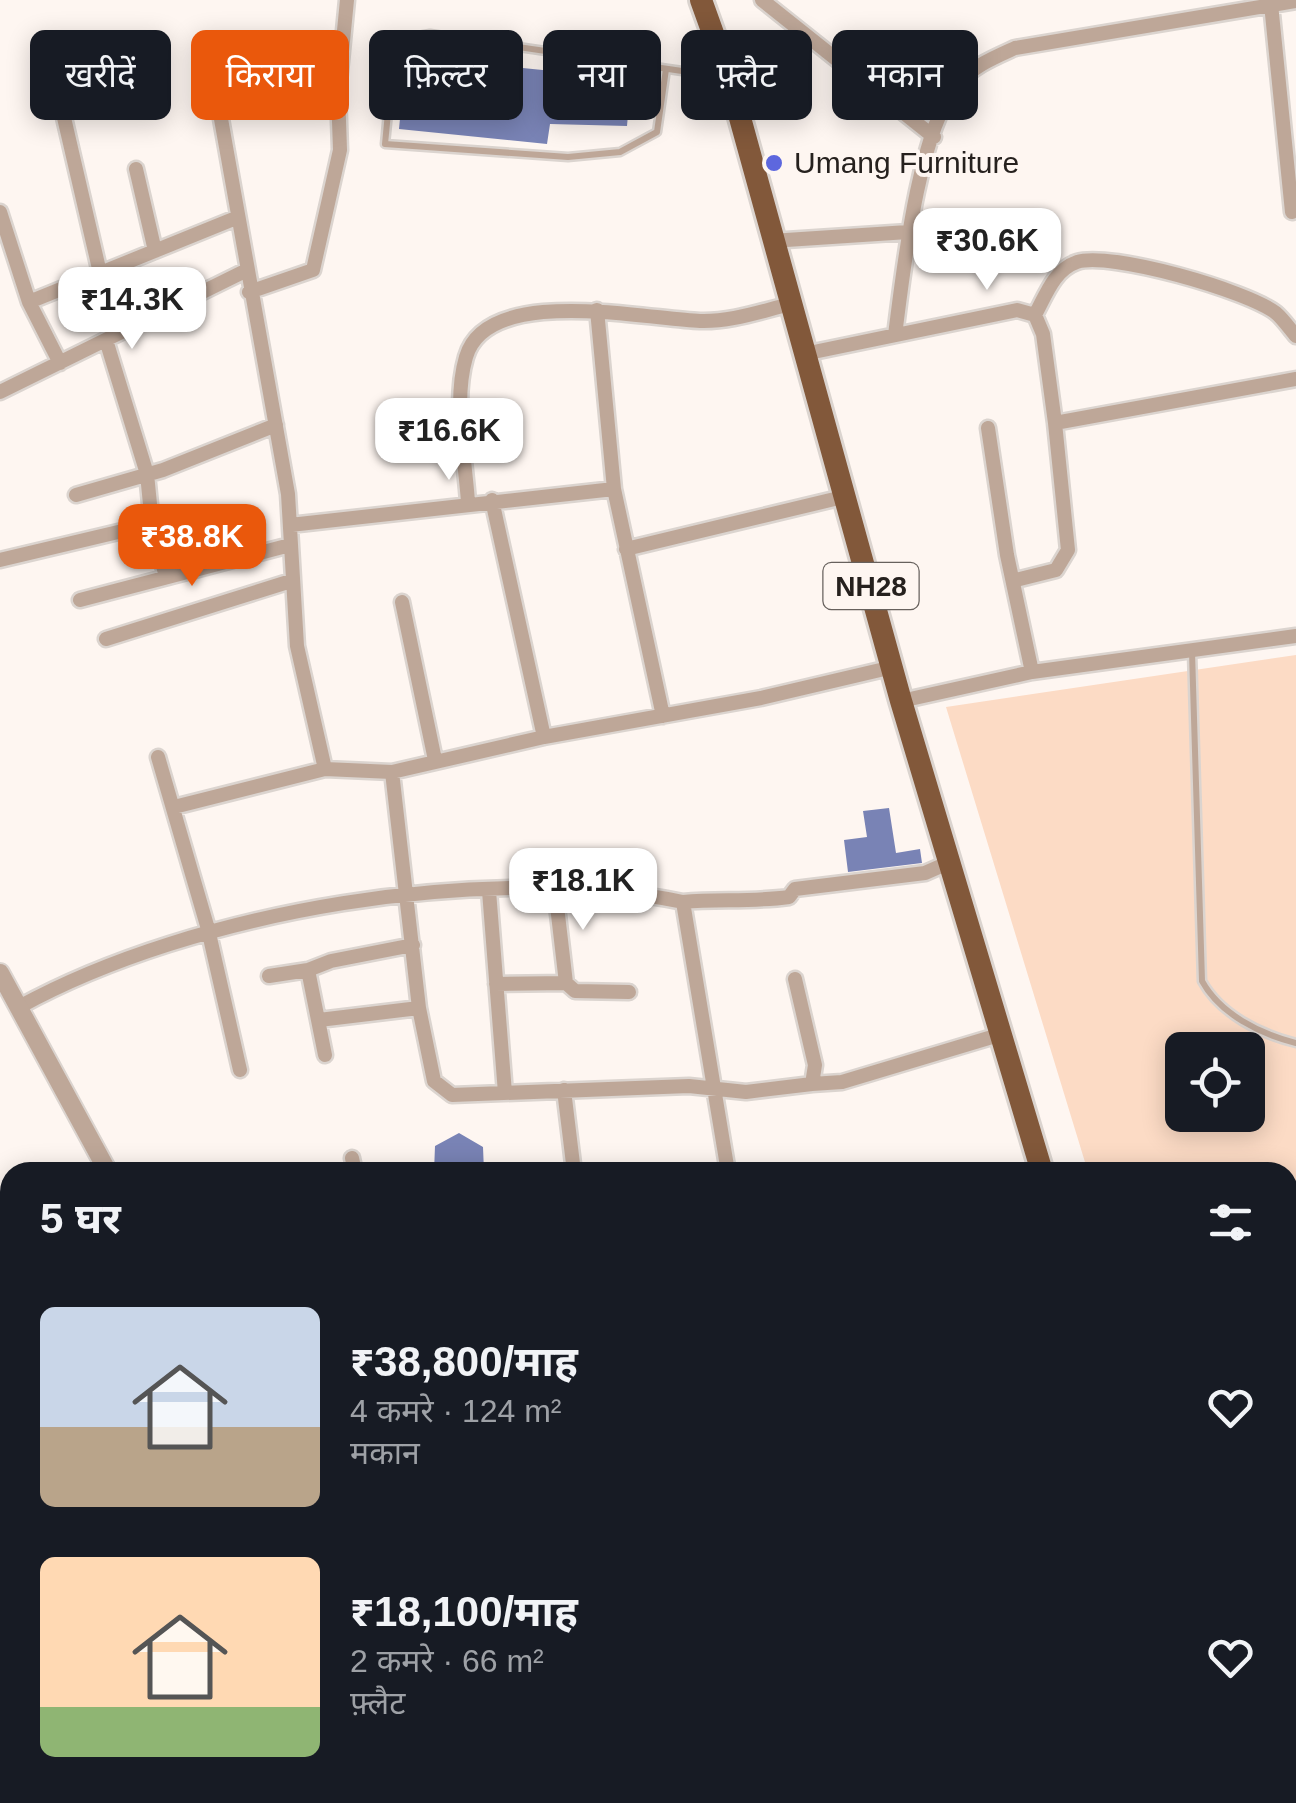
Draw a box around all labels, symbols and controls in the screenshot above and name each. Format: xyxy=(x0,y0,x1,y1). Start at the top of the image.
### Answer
chip: खरीदें xyxy=(30,30,171,120)
chip: किराया xyxy=(191,30,349,120)
chip: फ़िल्टर xyxy=(369,30,523,120)
chip: नया xyxy=(543,30,661,120)
chip: फ़्लैट xyxy=(681,30,812,120)
chip: मकान xyxy=(832,30,978,120)
place label: Umang Furniture xyxy=(794,146,1019,179)
marker: Umang Furniture xyxy=(763,152,785,174)
pin: ₹30.6K xyxy=(906,208,1068,293)
text: ₹30.6K xyxy=(935,222,1039,258)
pin: ₹14.3K xyxy=(51,267,213,352)
text: ₹14.3K xyxy=(80,281,184,317)
pin: ₹16.6K xyxy=(368,398,530,483)
text: ₹16.6K xyxy=(397,412,501,448)
pin: ₹38.8K xyxy=(111,504,273,589)
text: ₹38.8K xyxy=(140,518,244,554)
road number: NH28 xyxy=(824,563,918,609)
pin: ₹18.1K xyxy=(502,848,664,933)
text: ₹18.1K xyxy=(531,862,635,898)
map controls xyxy=(1165,1032,1265,1132)
button: locate xyxy=(1165,1032,1265,1132)
text: 5 घर xyxy=(40,1195,121,1242)
icon: filters xyxy=(1203,1195,1258,1250)
text: ₹38,800/माह xyxy=(350,1338,578,1385)
icon: home xyxy=(120,1347,240,1467)
icon: heart xyxy=(1203,1380,1258,1435)
text: 4 कमरे · 124 m² xyxy=(350,1393,562,1429)
text: मकान xyxy=(350,1435,420,1471)
text: ₹18,100/माह xyxy=(350,1588,578,1635)
icon: home xyxy=(120,1597,240,1717)
icon: heart xyxy=(1203,1630,1258,1685)
text: 2 कमरे · 66 m² xyxy=(350,1643,544,1679)
text: फ़्लैट xyxy=(350,1685,405,1721)

